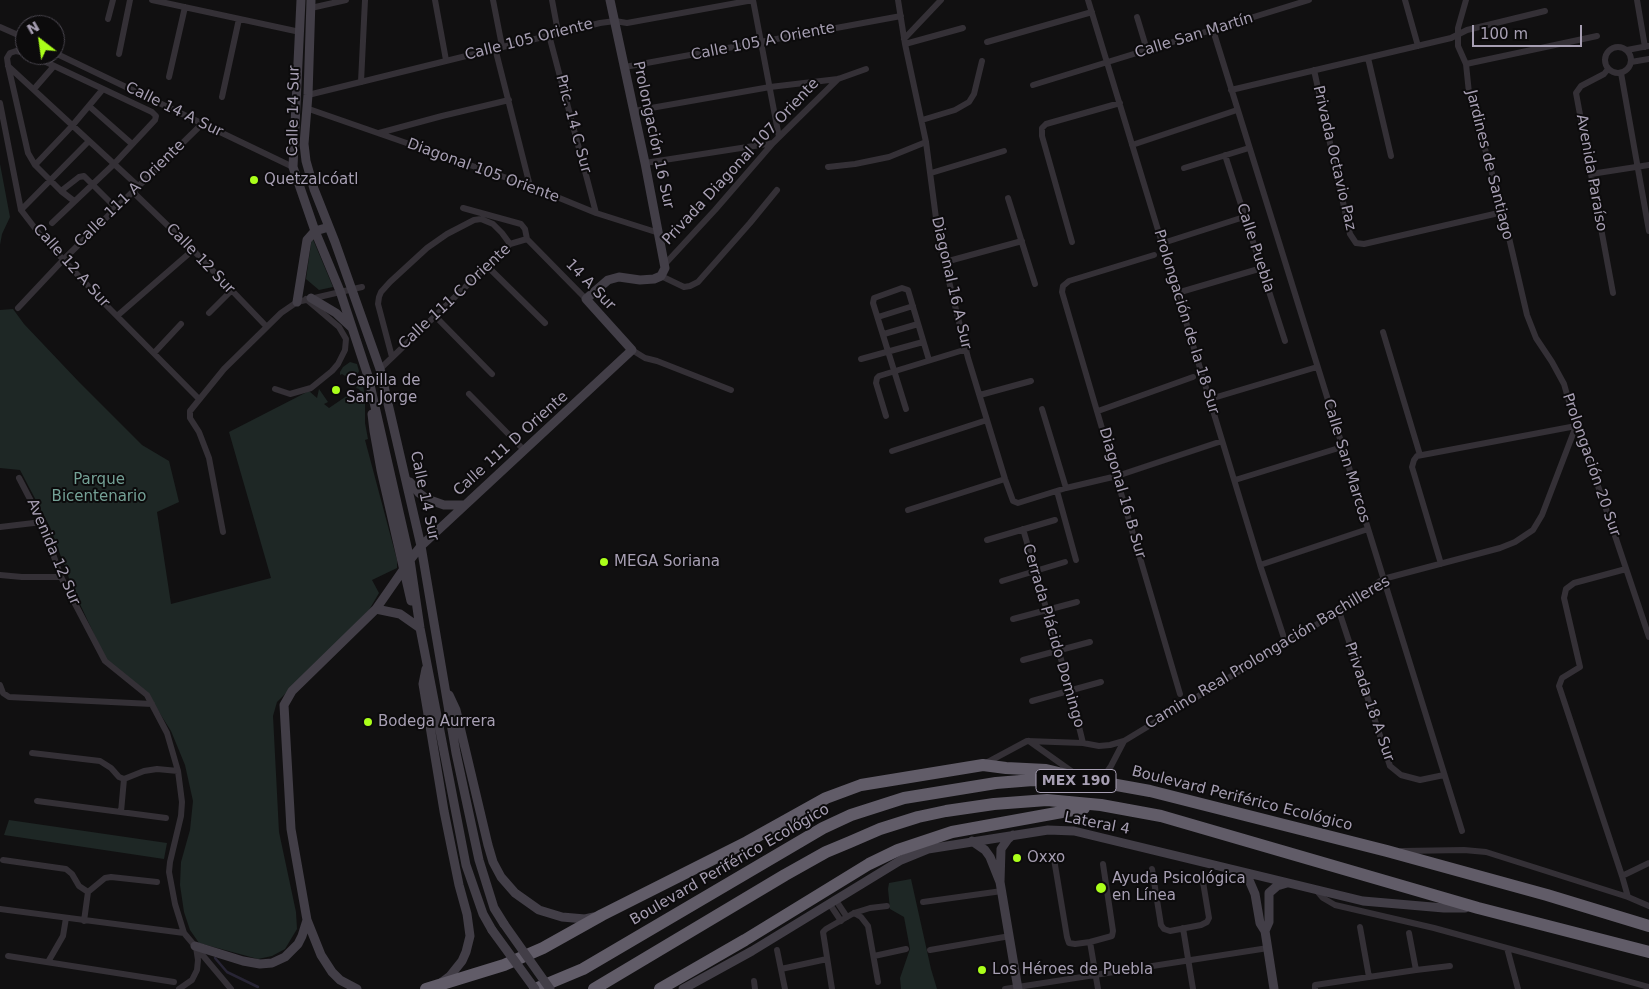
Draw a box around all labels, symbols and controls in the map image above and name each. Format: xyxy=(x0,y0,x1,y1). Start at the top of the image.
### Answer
street label: Calle San Martín xyxy=(1133,9,1255,63)
north arrow xyxy=(15,15,65,65)
street label: Calle 105 Oriente xyxy=(463,15,595,65)
scale bar xyxy=(1474,15,1584,47)
text: N xyxy=(24,18,42,38)
street label: Calle 105 A Oriente xyxy=(689,19,837,65)
text: 100 m xyxy=(1480,25,1528,43)
street label: Prolongación 16 Sur xyxy=(629,60,677,210)
street label: Calle 14 Sur xyxy=(284,65,304,157)
street label: Pric. 14 C Sur xyxy=(551,73,595,175)
street label: Privada Diagonal 107 Oriente xyxy=(659,75,823,249)
street label: Calle 14 A Sur xyxy=(122,79,226,141)
street label: Privada Octavio Paz xyxy=(1309,84,1359,232)
street label: Jardines de Santiago xyxy=(1462,88,1516,242)
street label: Avenida Paraíso xyxy=(1572,113,1610,233)
street label: Diagonal 105 Oriente xyxy=(404,135,562,207)
street label: Calle 111 A Oriente xyxy=(71,137,189,251)
place label: Quetzalcóatl xyxy=(264,171,358,189)
marker: Quetzalcóatl xyxy=(248,174,260,186)
street label: Calle Puebla xyxy=(1232,201,1278,295)
street label: Diagonal 16 A Sur xyxy=(927,215,975,351)
street label: Calle 12 Sur xyxy=(162,220,238,298)
street label: Calle 12 A Sur xyxy=(29,221,113,311)
street label: Prolongación de la 18 Sur xyxy=(1149,228,1223,416)
street label: Calle 111 C Oriente xyxy=(395,240,515,354)
street label: 14 A Sur xyxy=(561,256,619,314)
place label: Capilla de San Jorge xyxy=(346,372,420,407)
marker: Capilla de San Jorge xyxy=(330,384,342,396)
street label: Calle 111 D Oriente xyxy=(450,388,572,500)
street label: Prolongación 20 Sur xyxy=(1558,391,1624,539)
street label: Calle San Marcos xyxy=(1319,397,1373,525)
street label: Diagonal 16 B Sur xyxy=(1095,425,1149,561)
street label: Calle 14 Sur xyxy=(406,450,442,542)
park label: Parque Bicentenario xyxy=(52,471,146,506)
street label: Avenida 12 Sur xyxy=(23,496,83,608)
street label: Cerrada Plácido Domingo xyxy=(1018,542,1088,730)
place label: MEGA Soriana xyxy=(614,553,720,571)
marker: MEGA Soriana xyxy=(598,556,610,568)
street label: Camino Real Prolongación Bachilleres xyxy=(1142,573,1394,733)
street label: Privada 18 A Sur xyxy=(1340,640,1398,764)
place label: Bodega Aurrera xyxy=(378,713,496,731)
marker: Bodega Aurrera xyxy=(362,716,374,728)
street label: Boulevard Periférico Ecológico xyxy=(1130,763,1354,835)
road number: MEX 190 xyxy=(1036,769,1116,792)
street label: Boulevard Periférico Ecológico xyxy=(627,800,833,930)
street label: Lateral 4 xyxy=(1063,809,1131,839)
place label: Oxxo xyxy=(1027,849,1065,867)
marker: Oxxo xyxy=(1011,852,1023,864)
place label: Ayuda Psicológica en Línea xyxy=(1112,870,1246,905)
marker: Ayuda Psicológica en Línea xyxy=(1094,881,1108,895)
place label: Los Héroes de Puebla xyxy=(992,961,1153,979)
marker: Los Héroes de Puebla xyxy=(976,964,988,976)

